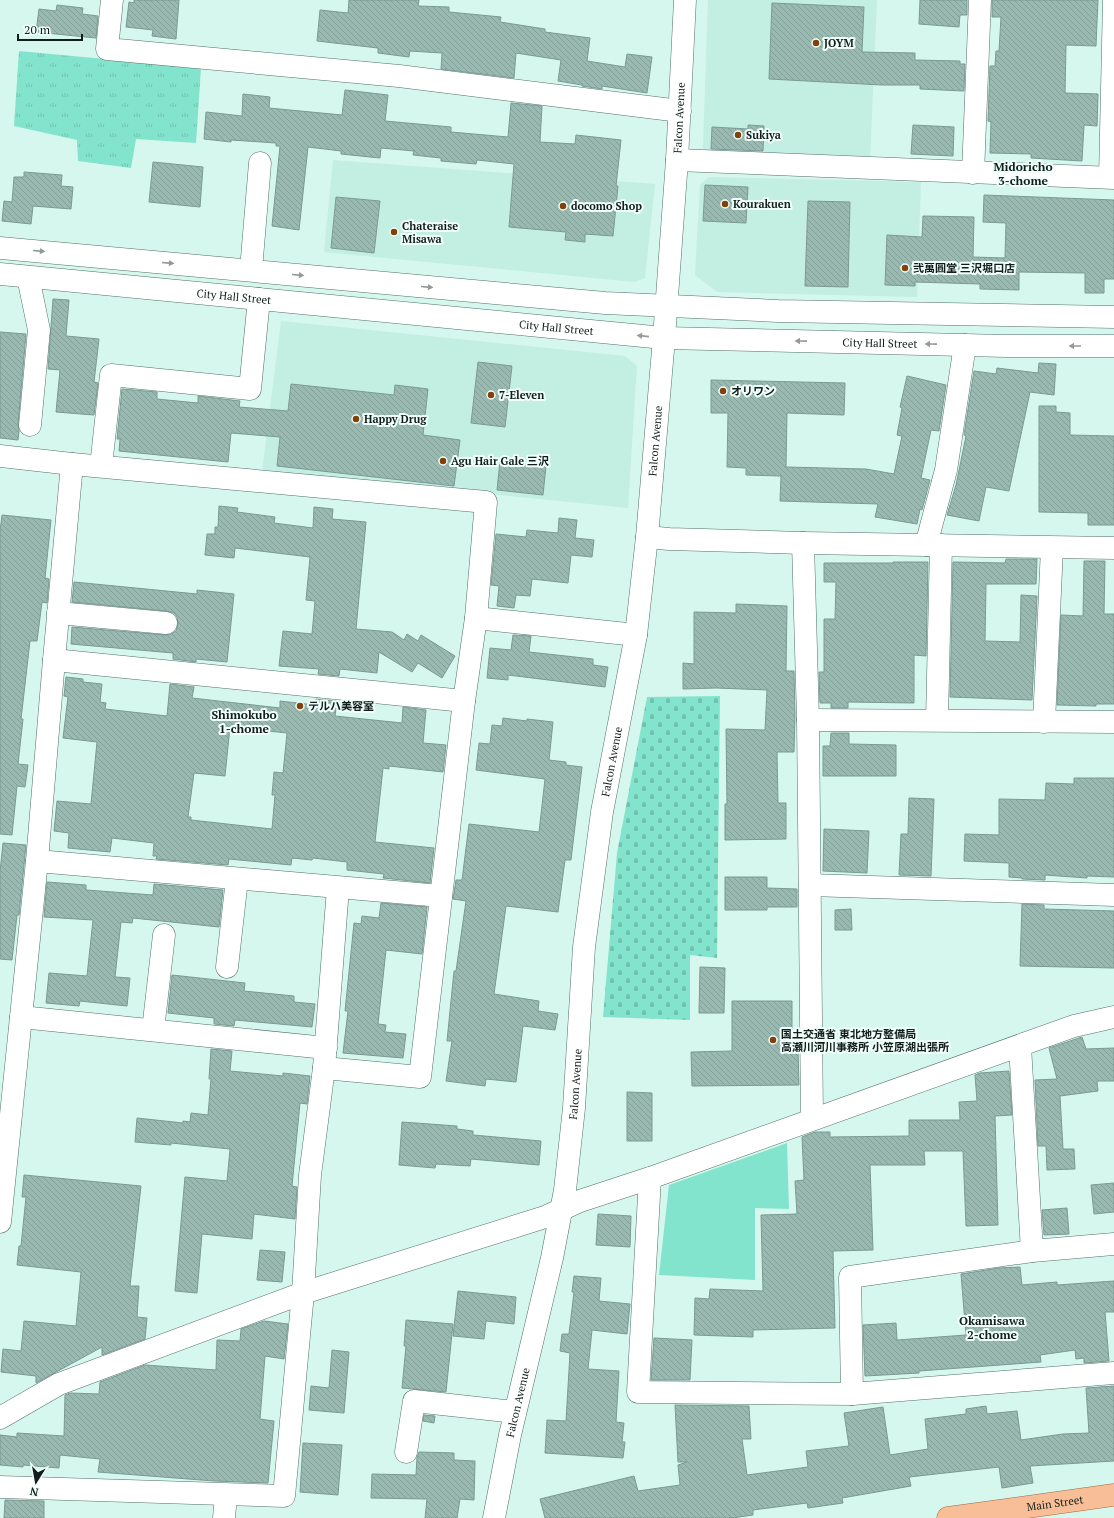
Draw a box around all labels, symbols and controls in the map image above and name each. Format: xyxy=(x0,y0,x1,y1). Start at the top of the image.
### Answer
scale bar xyxy=(18,16,82,42)
text: 20 m xyxy=(24,22,51,37)
place label: JOYM xyxy=(824,36,854,50)
marker: JOYM xyxy=(811,38,821,48)
street label: Falcon Avenue xyxy=(670,82,688,154)
place label: Sukiya xyxy=(746,128,781,142)
marker: Sukiya xyxy=(733,130,743,140)
district label: Midoricho 3-chome xyxy=(993,159,1053,188)
place label: Kourakuen xyxy=(733,197,791,211)
place label: docomo Shop xyxy=(571,199,642,213)
marker: Kourakuen xyxy=(720,199,730,209)
marker: docomo Shop xyxy=(558,201,568,211)
place label: Chateraise Misawa xyxy=(402,219,458,246)
marker: Chateraise Misawa xyxy=(389,227,399,237)
one-way arrow xyxy=(33,248,45,255)
one-way arrow xyxy=(162,260,174,266)
place label: 弐萬圓堂 三沢堀口店 xyxy=(913,261,1015,275)
marker: 弐萬圓堂 三沢堀口店 xyxy=(900,263,910,273)
one-way arrow xyxy=(292,271,304,278)
one-way arrow xyxy=(421,283,433,290)
street label: City Hall Street xyxy=(196,286,272,307)
street label: City Hall Street xyxy=(518,317,594,338)
one-way arrow xyxy=(637,332,649,339)
street label: City Hall Street xyxy=(842,335,918,351)
one-way arrow xyxy=(794,338,807,344)
one-way arrow xyxy=(925,341,937,348)
one-way arrow xyxy=(1068,343,1081,349)
place label: オリワン xyxy=(731,384,775,398)
marker: オリワン xyxy=(718,386,728,396)
place label: 7-Eleven xyxy=(499,388,544,402)
marker: 7-Eleven xyxy=(486,390,496,400)
street label: Falcon Avenue xyxy=(645,404,665,477)
place label: Happy Drug xyxy=(364,412,427,426)
marker: Happy Drug xyxy=(351,414,361,424)
place label: Agu Hair Gale 三沢 xyxy=(451,454,549,468)
marker: Agu Hair Gale 三沢 xyxy=(438,456,448,466)
place label: テルハ美容室 xyxy=(308,699,374,713)
marker: テルハ美容室 xyxy=(295,701,305,711)
district label: Shimokubo 1-chome xyxy=(211,707,277,736)
street label: Falcon Avenue xyxy=(598,725,625,798)
place label: 国土交通省 東北地方整備局 高瀬川河川事務所 小笠原湖出張所 xyxy=(781,1027,949,1054)
marker: 国土交通省 東北地方整備局 高瀬川河川事務所 小笠原湖出張所 xyxy=(768,1035,778,1045)
street label: Falcon Avenue xyxy=(566,1048,585,1120)
district label: Okamisawa 2-chome xyxy=(959,1313,1025,1342)
street label: Falcon Avenue xyxy=(503,1366,533,1439)
north arrow xyxy=(16,1462,56,1502)
text: N xyxy=(28,1484,40,1499)
street label: Main Street xyxy=(1026,1492,1084,1514)

